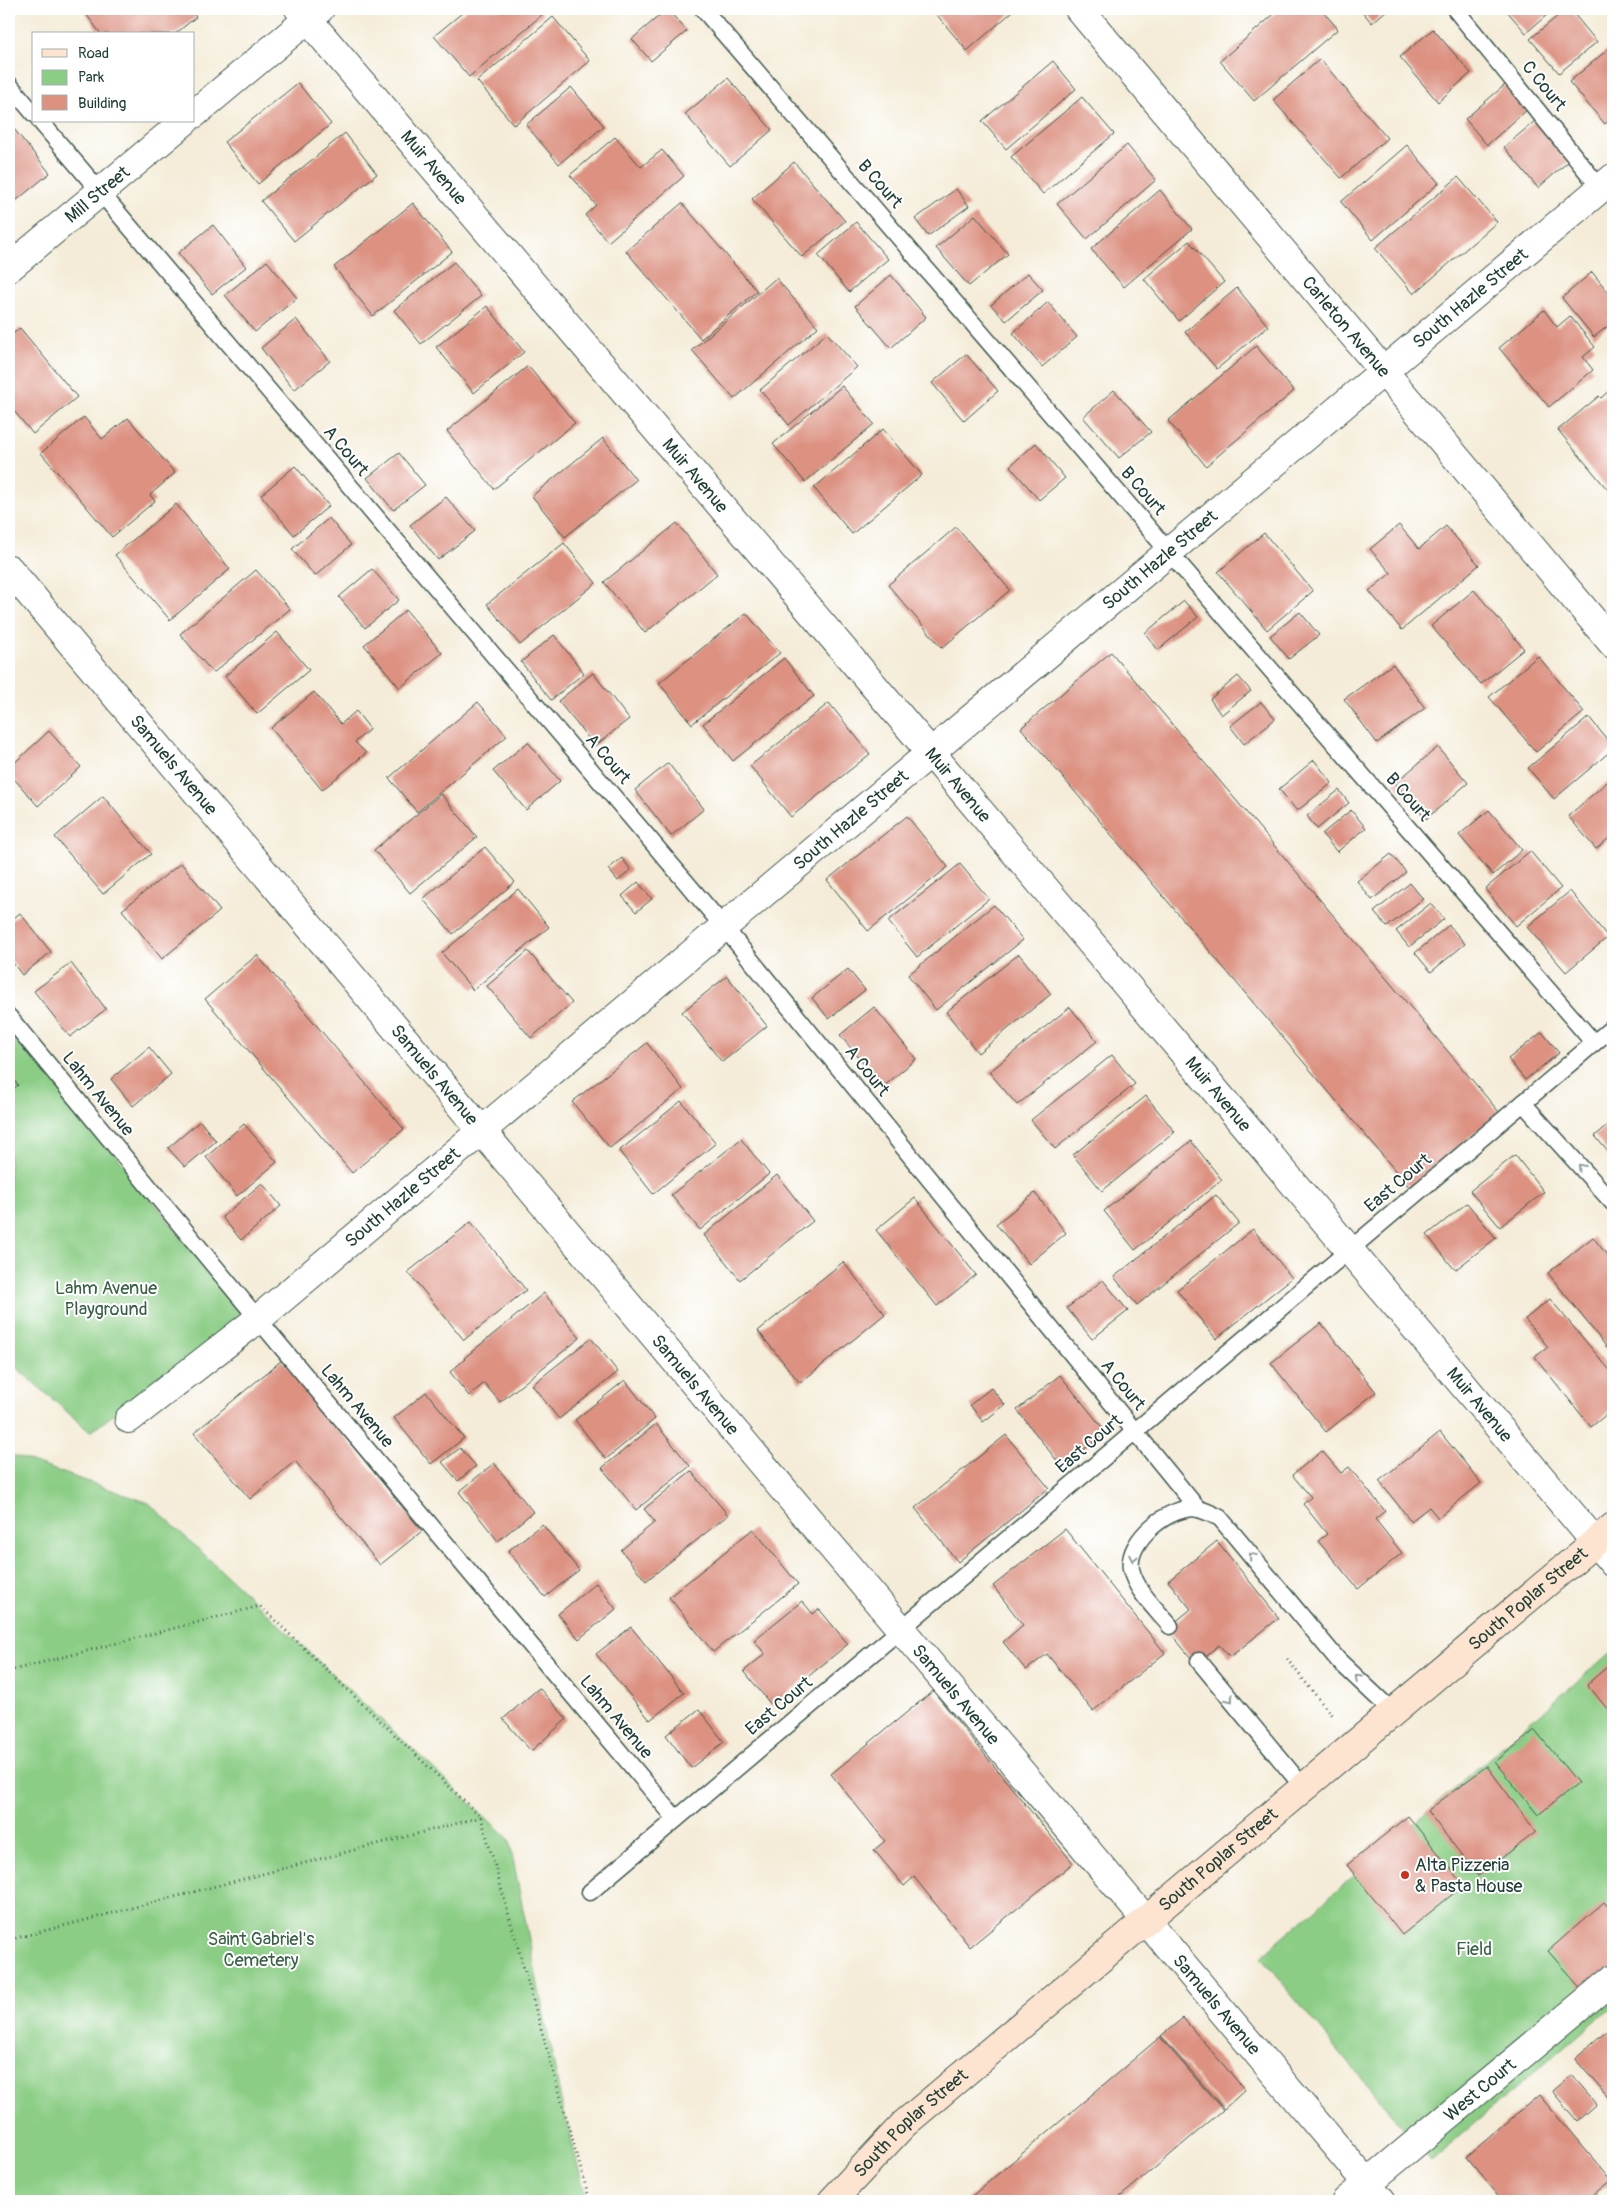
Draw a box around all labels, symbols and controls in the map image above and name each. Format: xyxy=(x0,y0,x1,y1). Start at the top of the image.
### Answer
legend xyxy=(32,32,195,122)
text: Road xyxy=(78,44,109,63)
street label: C Court xyxy=(1517,56,1572,117)
text: Park xyxy=(78,68,105,87)
text: Building xyxy=(78,94,126,113)
street label: Muir Avenue xyxy=(395,125,472,210)
street label: B Court xyxy=(852,155,908,214)
street label: Mill Street xyxy=(60,160,135,228)
street label: South Hazle Street xyxy=(1408,243,1533,353)
street label: Carleton Avenue xyxy=(1297,271,1395,382)
street label: A Court xyxy=(318,421,374,482)
street label: Muir Avenue xyxy=(657,433,734,518)
street label: B Court xyxy=(1115,462,1171,521)
street label: South Hazle Street xyxy=(1097,504,1223,615)
street label: Samuels Avenue xyxy=(125,710,223,820)
street label: A Court xyxy=(580,729,636,790)
street label: Muir Avenue xyxy=(920,743,996,827)
street label: South Hazle Street xyxy=(788,764,914,875)
street label: B Court xyxy=(1380,768,1436,827)
street label: Samuels Avenue xyxy=(386,1020,483,1130)
street label: A Court xyxy=(839,1041,895,1102)
street label: Lahm Avenue xyxy=(57,1047,139,1141)
street label: Muir Avenue xyxy=(1180,1052,1256,1136)
street label: South Hazle Street xyxy=(340,1142,465,1253)
street label: East Court xyxy=(1360,1148,1437,1218)
one-way arrow xyxy=(1578,1164,1587,1173)
park label: Lahm Avenue Playground xyxy=(55,1277,157,1321)
street label: Samuels Avenue xyxy=(646,1330,744,1440)
street label: A Court xyxy=(1095,1355,1151,1416)
street label: Lahm Avenue xyxy=(315,1359,399,1453)
street label: Muir Avenue xyxy=(1442,1362,1518,1447)
street label: East Court xyxy=(1051,1409,1128,1479)
street label: South Poplar Street xyxy=(1463,1541,1593,1655)
one-way arrow xyxy=(1248,1552,1257,1561)
one-way arrow xyxy=(1128,1554,1138,1563)
street label: Samuels Avenue xyxy=(907,1640,1005,1750)
street label: Lahm Avenue xyxy=(574,1670,658,1764)
street label: East Court xyxy=(741,1671,818,1741)
one-way arrow xyxy=(1355,1675,1364,1684)
one-way arrow xyxy=(1225,1693,1234,1702)
street label: South Poplar Street xyxy=(1154,1802,1283,1916)
place label: Alta Pizzeria & Pasta House xyxy=(1415,1854,1522,1898)
marker: Alta Pizzeria & Pasta House xyxy=(1399,1869,1411,1881)
park label: Saint Gabriel's Cemetery xyxy=(208,1928,314,1972)
park label: Field xyxy=(1456,1938,1492,1961)
street label: Samuels Avenue xyxy=(1168,1950,1266,2060)
street label: West Court xyxy=(1439,2053,1521,2126)
street label: South Poplar Street xyxy=(849,2063,973,2182)

